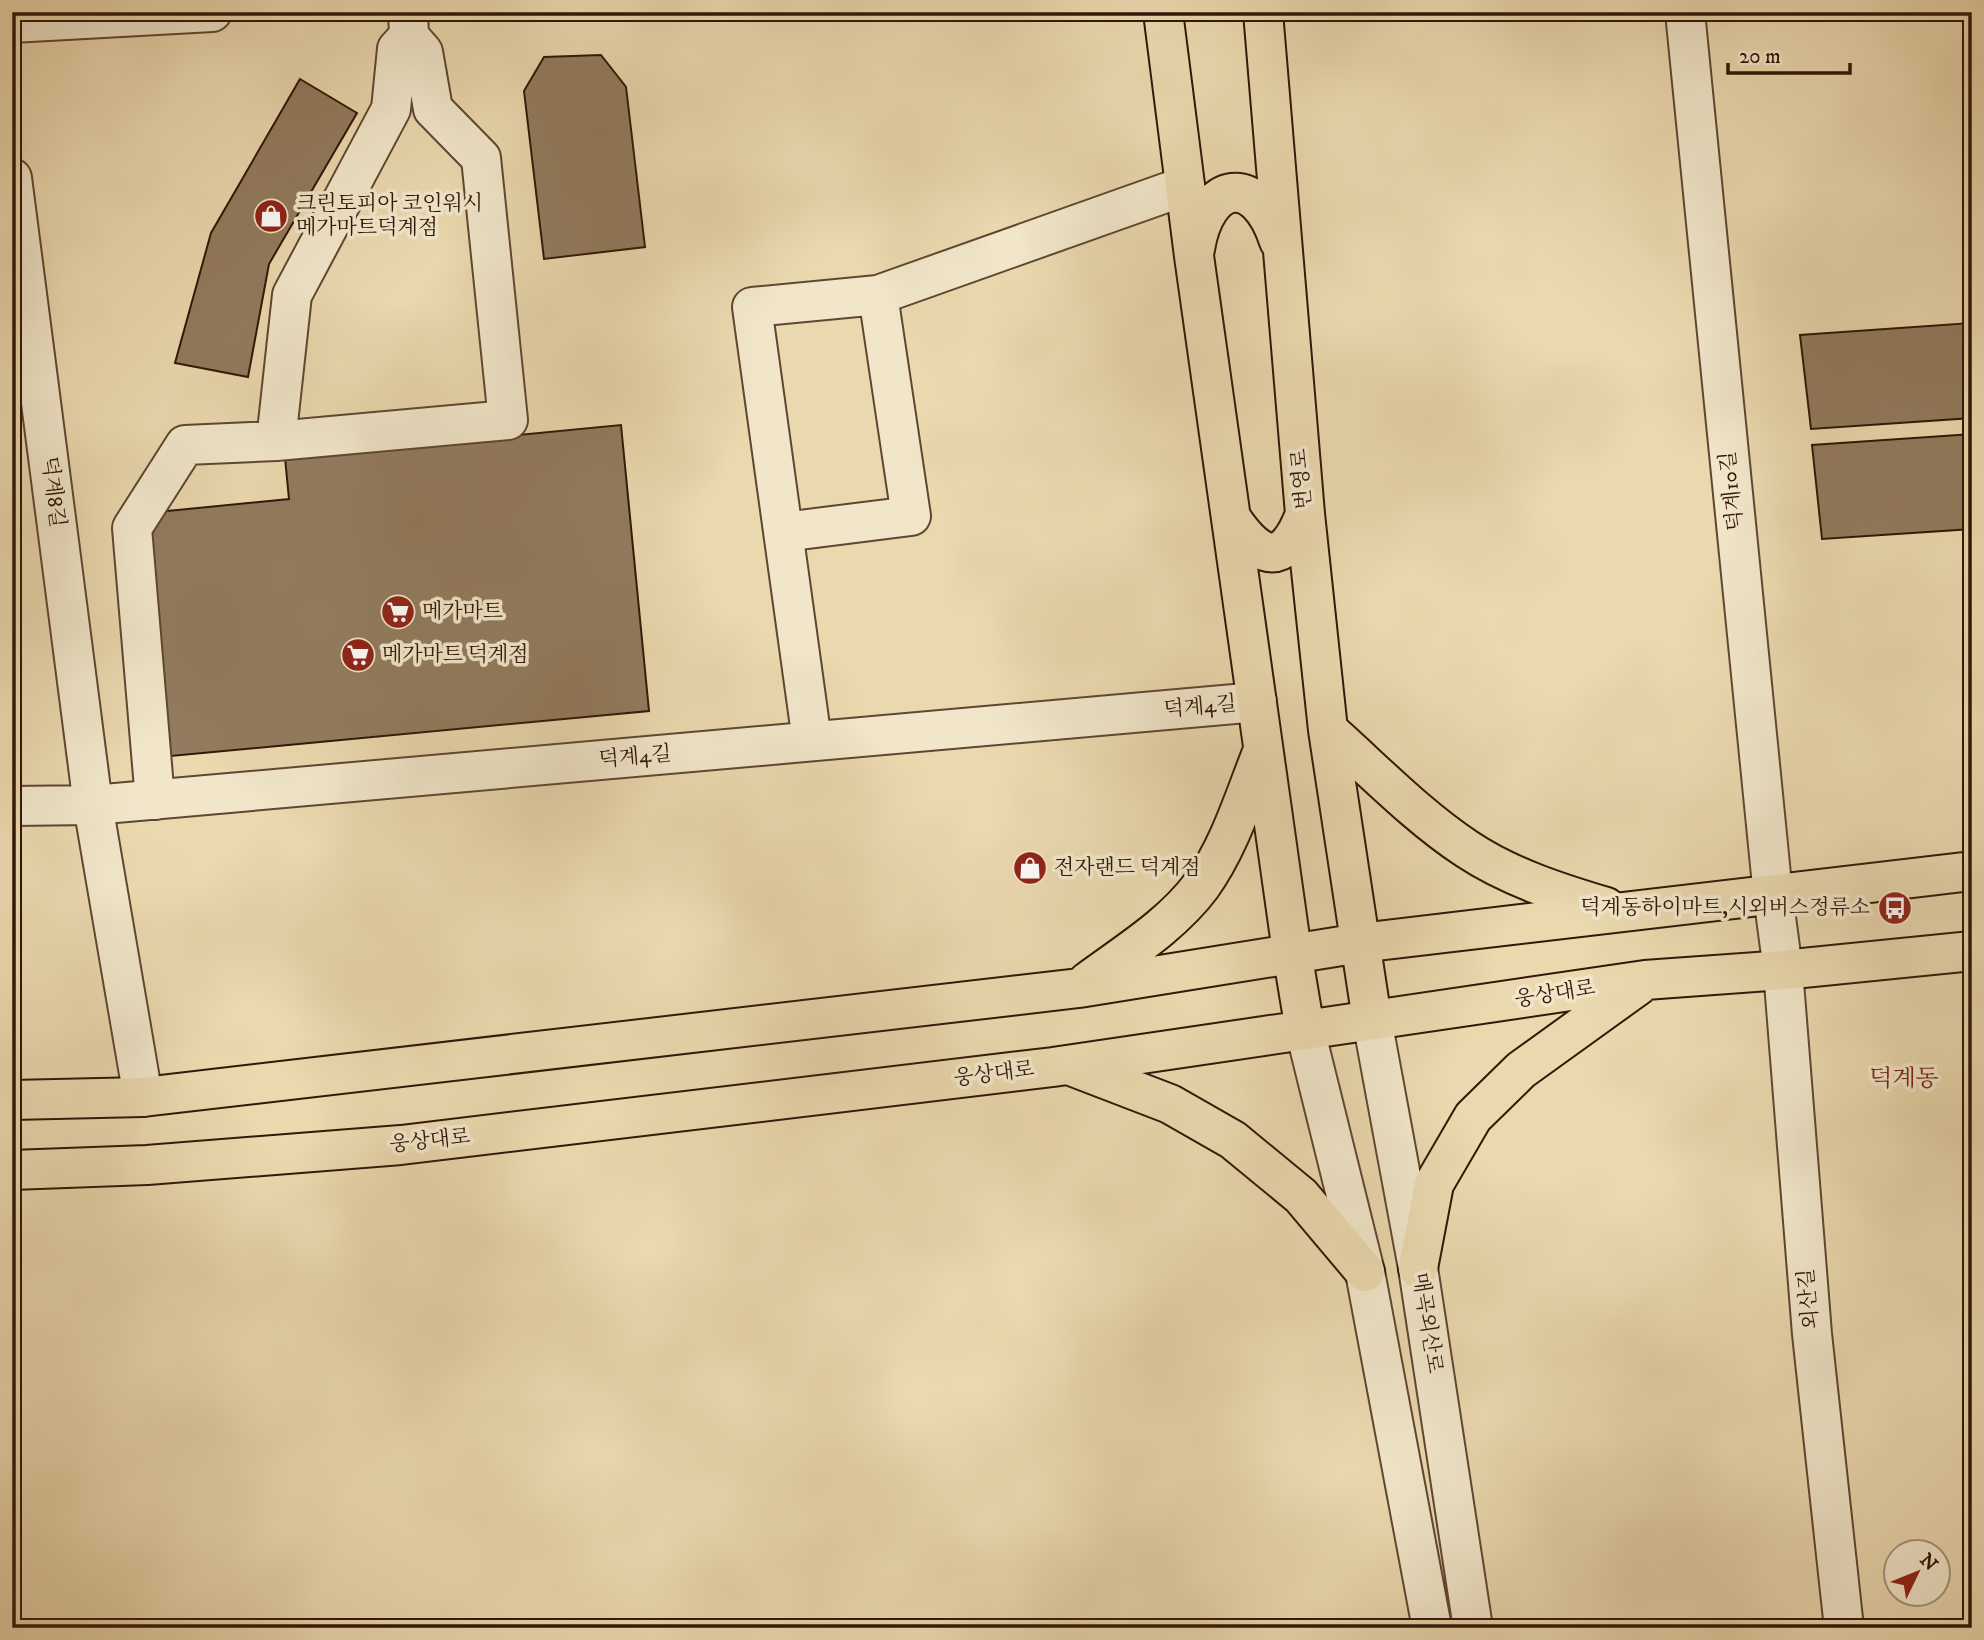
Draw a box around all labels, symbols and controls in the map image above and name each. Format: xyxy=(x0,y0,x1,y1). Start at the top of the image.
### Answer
scale bar xyxy=(1728,32,1851,76)
text: 20 m xyxy=(1739,44,1781,70)
place label: 크린토피아 코인워시 메가마트덕계점 xyxy=(296,191,483,241)
shop icon: 크린토피아 코인워시 메가마트덕계점 xyxy=(252,197,290,235)
street label: 번영로 xyxy=(1286,448,1318,510)
street label: 덕계10길 xyxy=(1715,450,1749,532)
street label: 덕계8길 xyxy=(36,455,70,529)
supermarket icon: 메가마트 xyxy=(379,593,417,631)
place label: 메가마트 xyxy=(422,599,503,625)
supermarket icon: 메가마트 덕계점 xyxy=(339,636,377,674)
place label: 메가마트 덕계점 xyxy=(382,642,529,668)
street label: 덕계4길 xyxy=(1163,691,1237,723)
street label: 덕계4길 xyxy=(598,741,672,773)
shop icon: 전자랜드 덕계점 xyxy=(1011,849,1049,887)
place label: 전자랜드 덕계점 xyxy=(1054,855,1201,881)
bus stop icon: 덕계동하이마트,시외버스정류소 xyxy=(1876,889,1914,927)
place label: 덕계동하이마트,시외버스정류소 xyxy=(1580,895,1870,921)
street label: 웅상대로 xyxy=(1513,975,1597,1013)
street label: 웅상대로 xyxy=(952,1056,1036,1092)
district label: 덕계동 xyxy=(1869,1064,1939,1094)
street label: 웅상대로 xyxy=(388,1124,472,1158)
street label: 외산길 xyxy=(1793,1268,1825,1330)
street label: 매곡외산로 xyxy=(1406,1271,1448,1375)
north arrow xyxy=(1882,1538,1952,1608)
text: N xyxy=(1915,1549,1942,1576)

